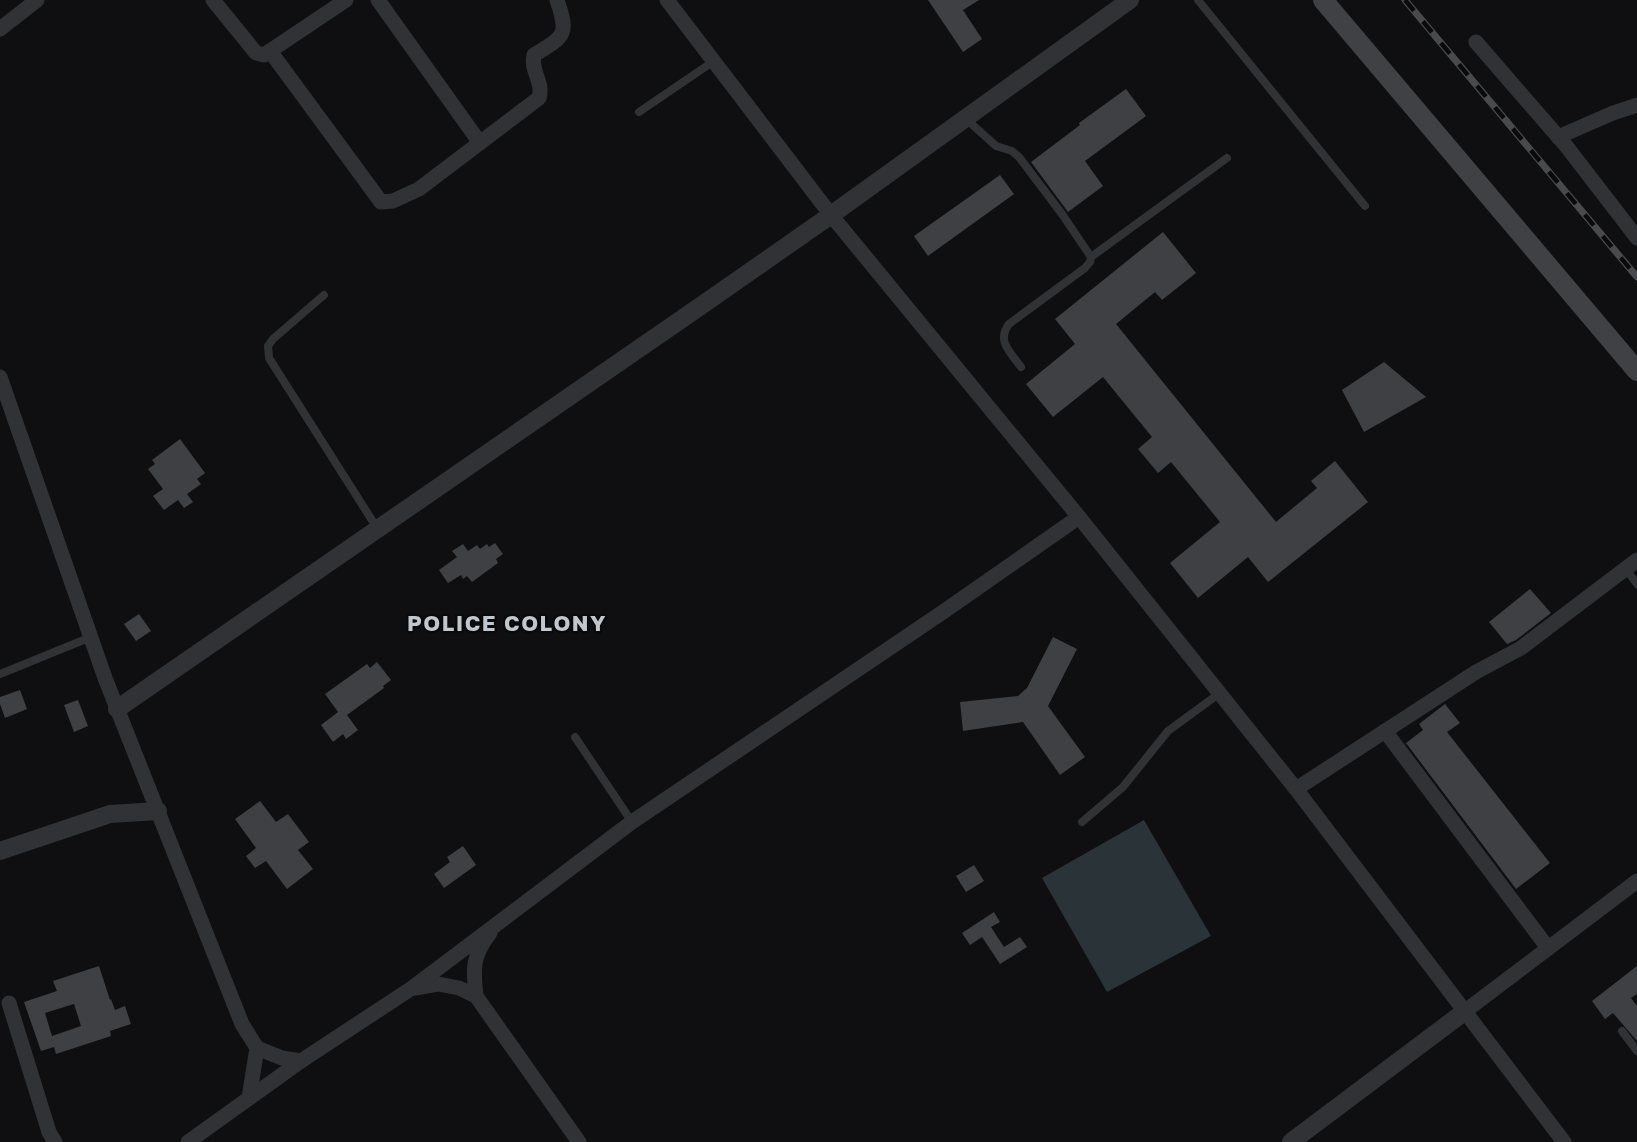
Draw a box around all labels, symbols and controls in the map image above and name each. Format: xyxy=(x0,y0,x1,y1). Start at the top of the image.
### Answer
district label: POLICE COLONY xyxy=(407,609,607,636)

